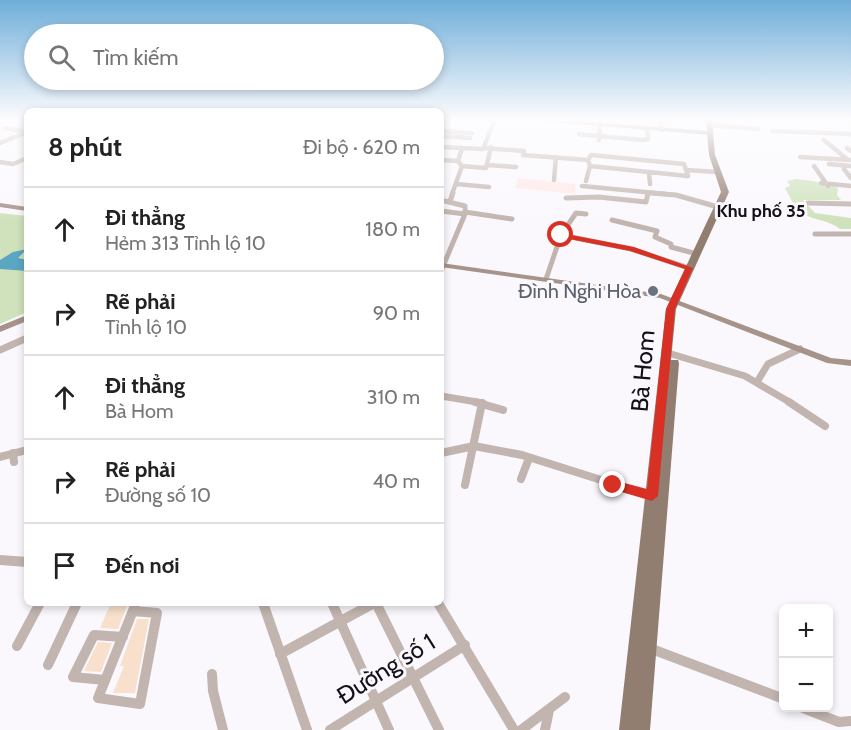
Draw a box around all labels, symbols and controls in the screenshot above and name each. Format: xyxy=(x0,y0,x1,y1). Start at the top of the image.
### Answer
search box xyxy=(24,24,444,90)
icon: search xyxy=(45,41,78,74)
text: Tìm kiếm xyxy=(93,44,179,71)
text: 8 phút xyxy=(48,131,122,163)
text: Đi bộ · 620 m xyxy=(303,135,420,159)
district label: Khu phố 35 xyxy=(716,200,806,222)
text: Đi thẳng xyxy=(105,204,185,231)
icon: ahead xyxy=(48,213,81,246)
text: 180 m xyxy=(365,217,420,241)
route start xyxy=(547,221,573,247)
text: Hẻm 313 Tỉnh lộ 10 xyxy=(105,231,266,255)
place label: Đình Nghi Hòa xyxy=(518,279,641,303)
marker: Đình Nghi Hòa xyxy=(646,284,660,298)
text: Rẽ phải xyxy=(105,288,176,315)
icon: right xyxy=(48,297,81,330)
text: 90 m xyxy=(373,301,420,325)
text: Tỉnh lộ 10 xyxy=(105,315,187,339)
street label: Bà Hom xyxy=(624,329,661,413)
text: Đi thẳng xyxy=(105,372,185,399)
icon: ahead xyxy=(48,381,81,414)
text: 310 m xyxy=(367,385,420,409)
text: Bà Hom xyxy=(105,399,173,423)
text: Rẽ phải xyxy=(105,456,176,483)
icon: right xyxy=(48,465,81,498)
text: 40 m xyxy=(372,469,420,493)
route end xyxy=(599,471,625,497)
text: Đường số 10 xyxy=(105,483,211,507)
icon: arrive xyxy=(48,549,81,582)
text: Đến nơi xyxy=(105,552,179,579)
map controls xyxy=(779,604,833,712)
button: + xyxy=(779,604,833,658)
street label: Đường số 1 xyxy=(331,627,440,710)
button: − xyxy=(779,658,833,712)

